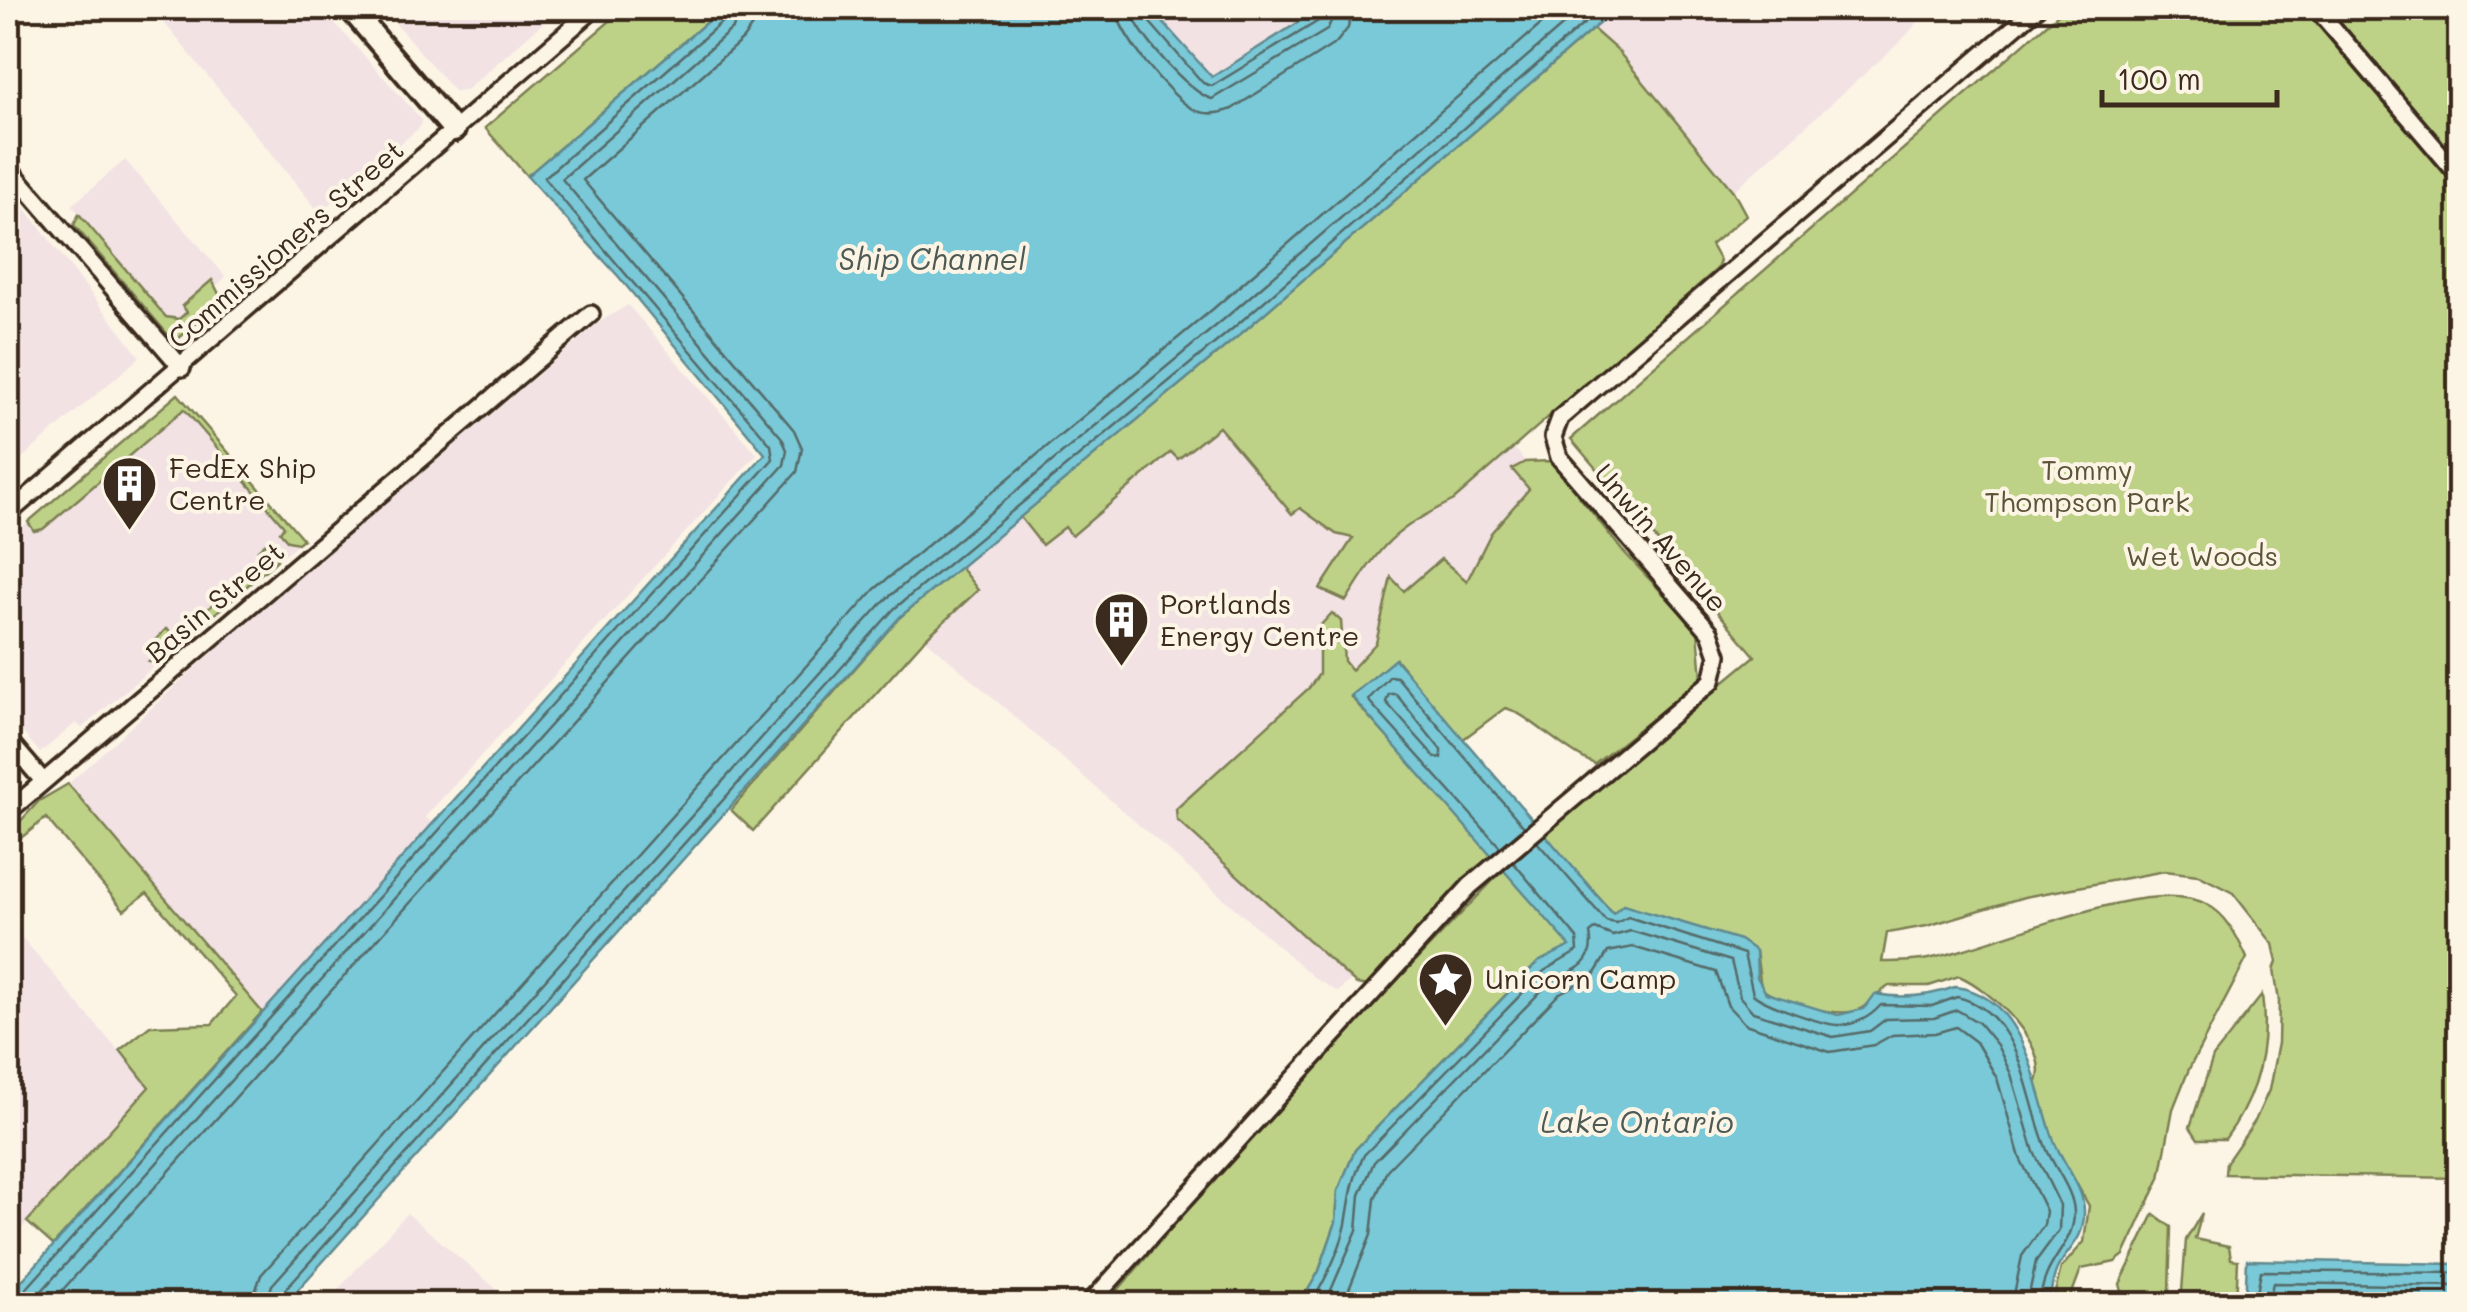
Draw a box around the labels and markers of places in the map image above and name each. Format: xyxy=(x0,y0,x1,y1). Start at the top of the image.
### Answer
place label: FedEx Ship Centre xyxy=(169,449,316,517)
building icon: FedEx Ship Centre xyxy=(100,454,160,533)
place label: Portlands Energy Centre xyxy=(1160,585,1359,653)
building icon: Portlands Energy Centre xyxy=(1091,590,1151,669)
place icon: Unicorn Camp xyxy=(1416,949,1476,1028)
place label: Unicorn Camp xyxy=(1485,960,1676,996)

